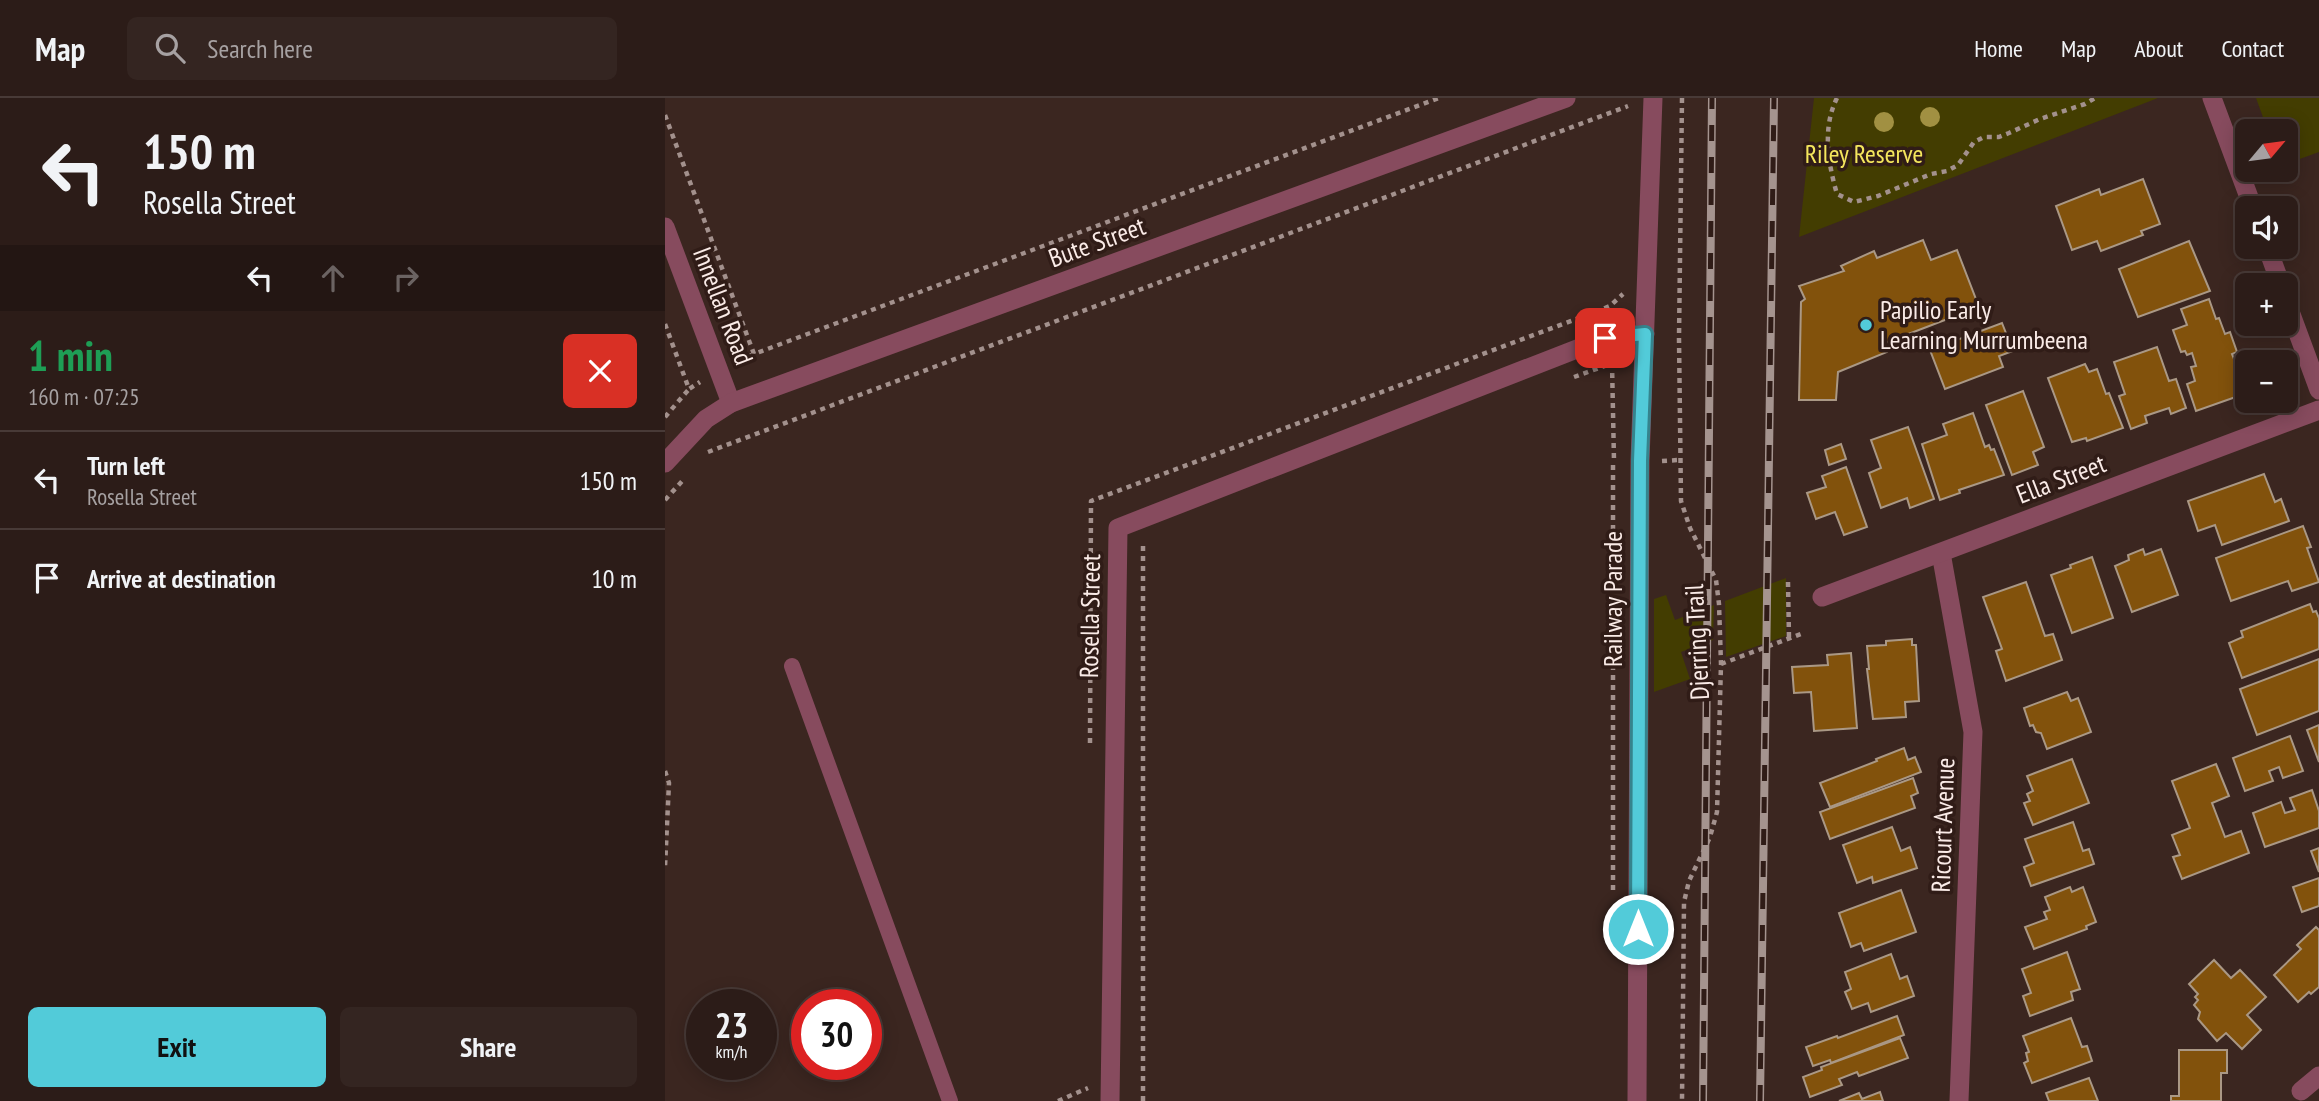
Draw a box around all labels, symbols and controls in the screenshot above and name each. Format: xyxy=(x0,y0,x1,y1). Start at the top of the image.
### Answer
search box xyxy=(127,17,617,80)
text: Map xyxy=(35,27,85,70)
icon: search xyxy=(151,29,189,67)
text: Search here xyxy=(207,32,313,65)
text: Home xyxy=(1974,33,2023,64)
text: Map xyxy=(2061,33,2096,64)
text: About xyxy=(2134,33,2183,64)
text: Contact xyxy=(2221,33,2284,64)
text: 150 m xyxy=(143,119,256,183)
north arrow xyxy=(2235,119,2298,182)
map controls xyxy=(2235,119,2298,413)
icon: left xyxy=(28,126,119,217)
park label: Riley Reserve xyxy=(1805,137,1923,170)
text: Rosella Street xyxy=(143,181,296,223)
button: sound xyxy=(2235,196,2298,259)
street label: Bute Street xyxy=(1044,209,1150,274)
street label: Innellan Road xyxy=(686,242,761,369)
icon: left xyxy=(241,259,279,297)
icon: ahead xyxy=(314,259,352,297)
icon: right xyxy=(387,259,425,297)
button: + xyxy=(2235,273,2298,336)
place label: Papilio Early Learning Murrumbeena xyxy=(1880,293,2088,356)
pin xyxy=(1575,308,1635,368)
marker: Papilio Early Learning Murrumbeena xyxy=(1858,317,1874,333)
icon: arrive xyxy=(1586,319,1624,357)
text: 1 min xyxy=(28,328,113,383)
button: close xyxy=(563,334,637,408)
button: − xyxy=(2235,350,2298,413)
text: 160 m · 07:25 xyxy=(28,382,140,411)
street label: Ella Street xyxy=(2011,446,2110,511)
text: Turn left xyxy=(87,449,165,482)
icon: left xyxy=(28,461,66,499)
text: 150 m xyxy=(579,464,637,497)
text: Rosella Street xyxy=(87,482,197,511)
street label: Railway Parade xyxy=(1596,531,1629,667)
street label: Rosella Street xyxy=(1072,554,1107,678)
icon: arrive xyxy=(28,559,66,597)
text: Arrive at destination xyxy=(87,562,276,595)
text: 10 m xyxy=(591,562,637,595)
street label: Djerring Trail xyxy=(1677,583,1716,701)
street label: Ricourt Avenue xyxy=(1924,757,1961,893)
position arrow xyxy=(1601,892,1675,966)
speed limit sign: 30 xyxy=(791,989,882,1080)
text: 23 xyxy=(715,1002,748,1048)
button: Exit xyxy=(28,1007,326,1087)
button: Share xyxy=(340,1007,637,1087)
text: km/h xyxy=(716,1040,747,1063)

